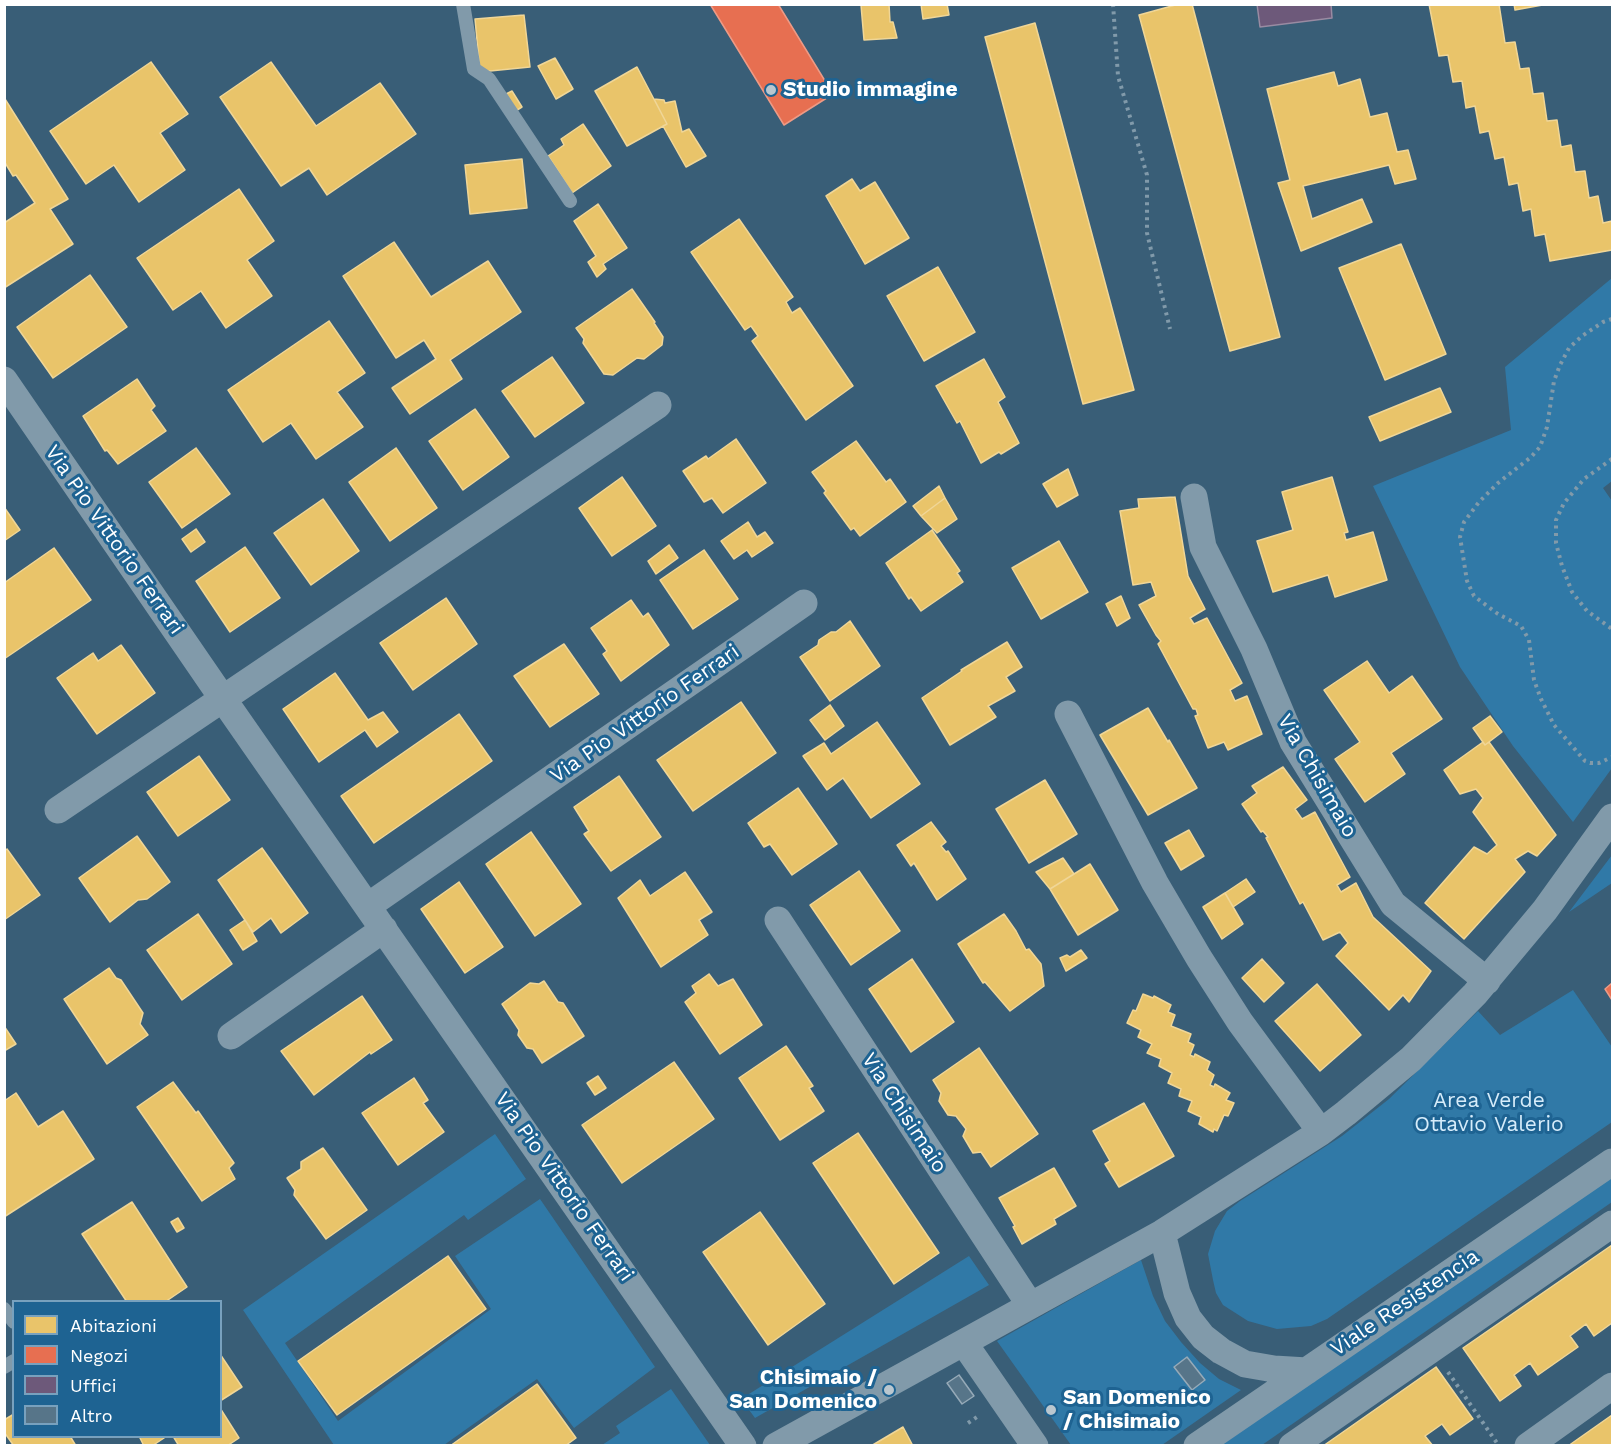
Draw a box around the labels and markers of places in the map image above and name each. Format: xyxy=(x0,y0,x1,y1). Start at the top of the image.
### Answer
place label: Studio immagine xyxy=(783,77,958,103)
marker: Studio immagine xyxy=(764,83,778,97)
place label: Chisimaio / San Domenico xyxy=(729,1365,877,1415)
marker: Chisimaio / San Domenico xyxy=(882,1383,896,1397)
place label: San Domenico / Chisimaio xyxy=(1063,1385,1211,1435)
marker: San Domenico / Chisimaio xyxy=(1044,1403,1058,1417)

